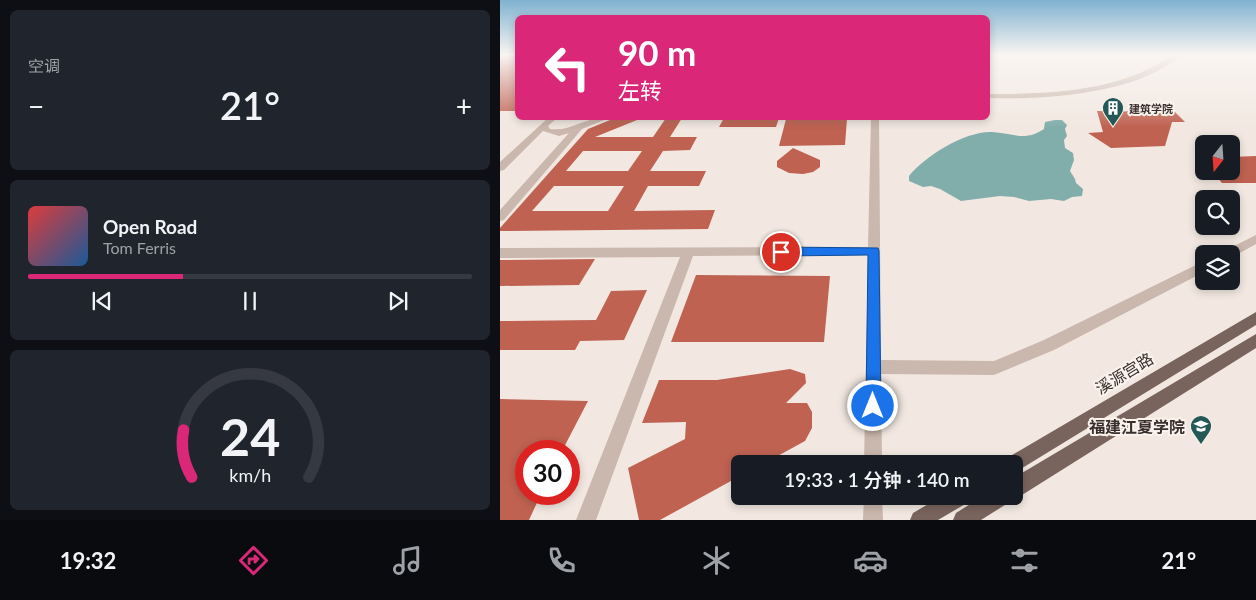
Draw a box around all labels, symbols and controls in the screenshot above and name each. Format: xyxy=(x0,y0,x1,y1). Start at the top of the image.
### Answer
text: 90 m xyxy=(618,31,696,73)
icon: left xyxy=(535,35,600,100)
text: 空调 xyxy=(28,56,60,75)
text: 左转 xyxy=(618,77,662,104)
text: 21° xyxy=(220,82,280,128)
text: − xyxy=(28,89,44,123)
text: + xyxy=(456,89,472,123)
building icon: 建筑学院 xyxy=(1101,96,1125,127)
place label: 建筑学院 xyxy=(1129,102,1173,115)
north arrow xyxy=(1195,135,1240,180)
map controls xyxy=(1195,135,1240,290)
button: search xyxy=(1195,190,1240,235)
text: Open Road xyxy=(103,215,197,238)
pin xyxy=(760,231,802,273)
text: Tom Ferris xyxy=(103,238,176,257)
icon: arrive xyxy=(767,238,795,266)
button: layers xyxy=(1195,245,1240,290)
icon: previous xyxy=(88,287,116,315)
icon: pause xyxy=(236,287,264,315)
icon: next xyxy=(384,287,412,315)
street label: 溪源宫路 xyxy=(1092,348,1156,398)
position arrow xyxy=(846,379,898,431)
text: 24 xyxy=(220,405,280,467)
school or university icon: 福建江夏学院 xyxy=(1189,414,1213,445)
place label: 福建江夏学院 xyxy=(1089,417,1185,436)
speed limit sign: 30 xyxy=(515,440,580,505)
text: km/h xyxy=(229,464,271,486)
text: 19:33 · 1 分钟 · 140 m xyxy=(784,468,970,491)
icon: directions xyxy=(236,543,271,578)
icon: music xyxy=(390,543,425,578)
icon: phone xyxy=(544,543,579,578)
icon: climate xyxy=(699,543,734,578)
icon: car xyxy=(853,543,888,578)
icon: filters xyxy=(1007,543,1042,578)
text: 19:32 xyxy=(60,547,116,574)
text: 21° xyxy=(1162,547,1196,574)

